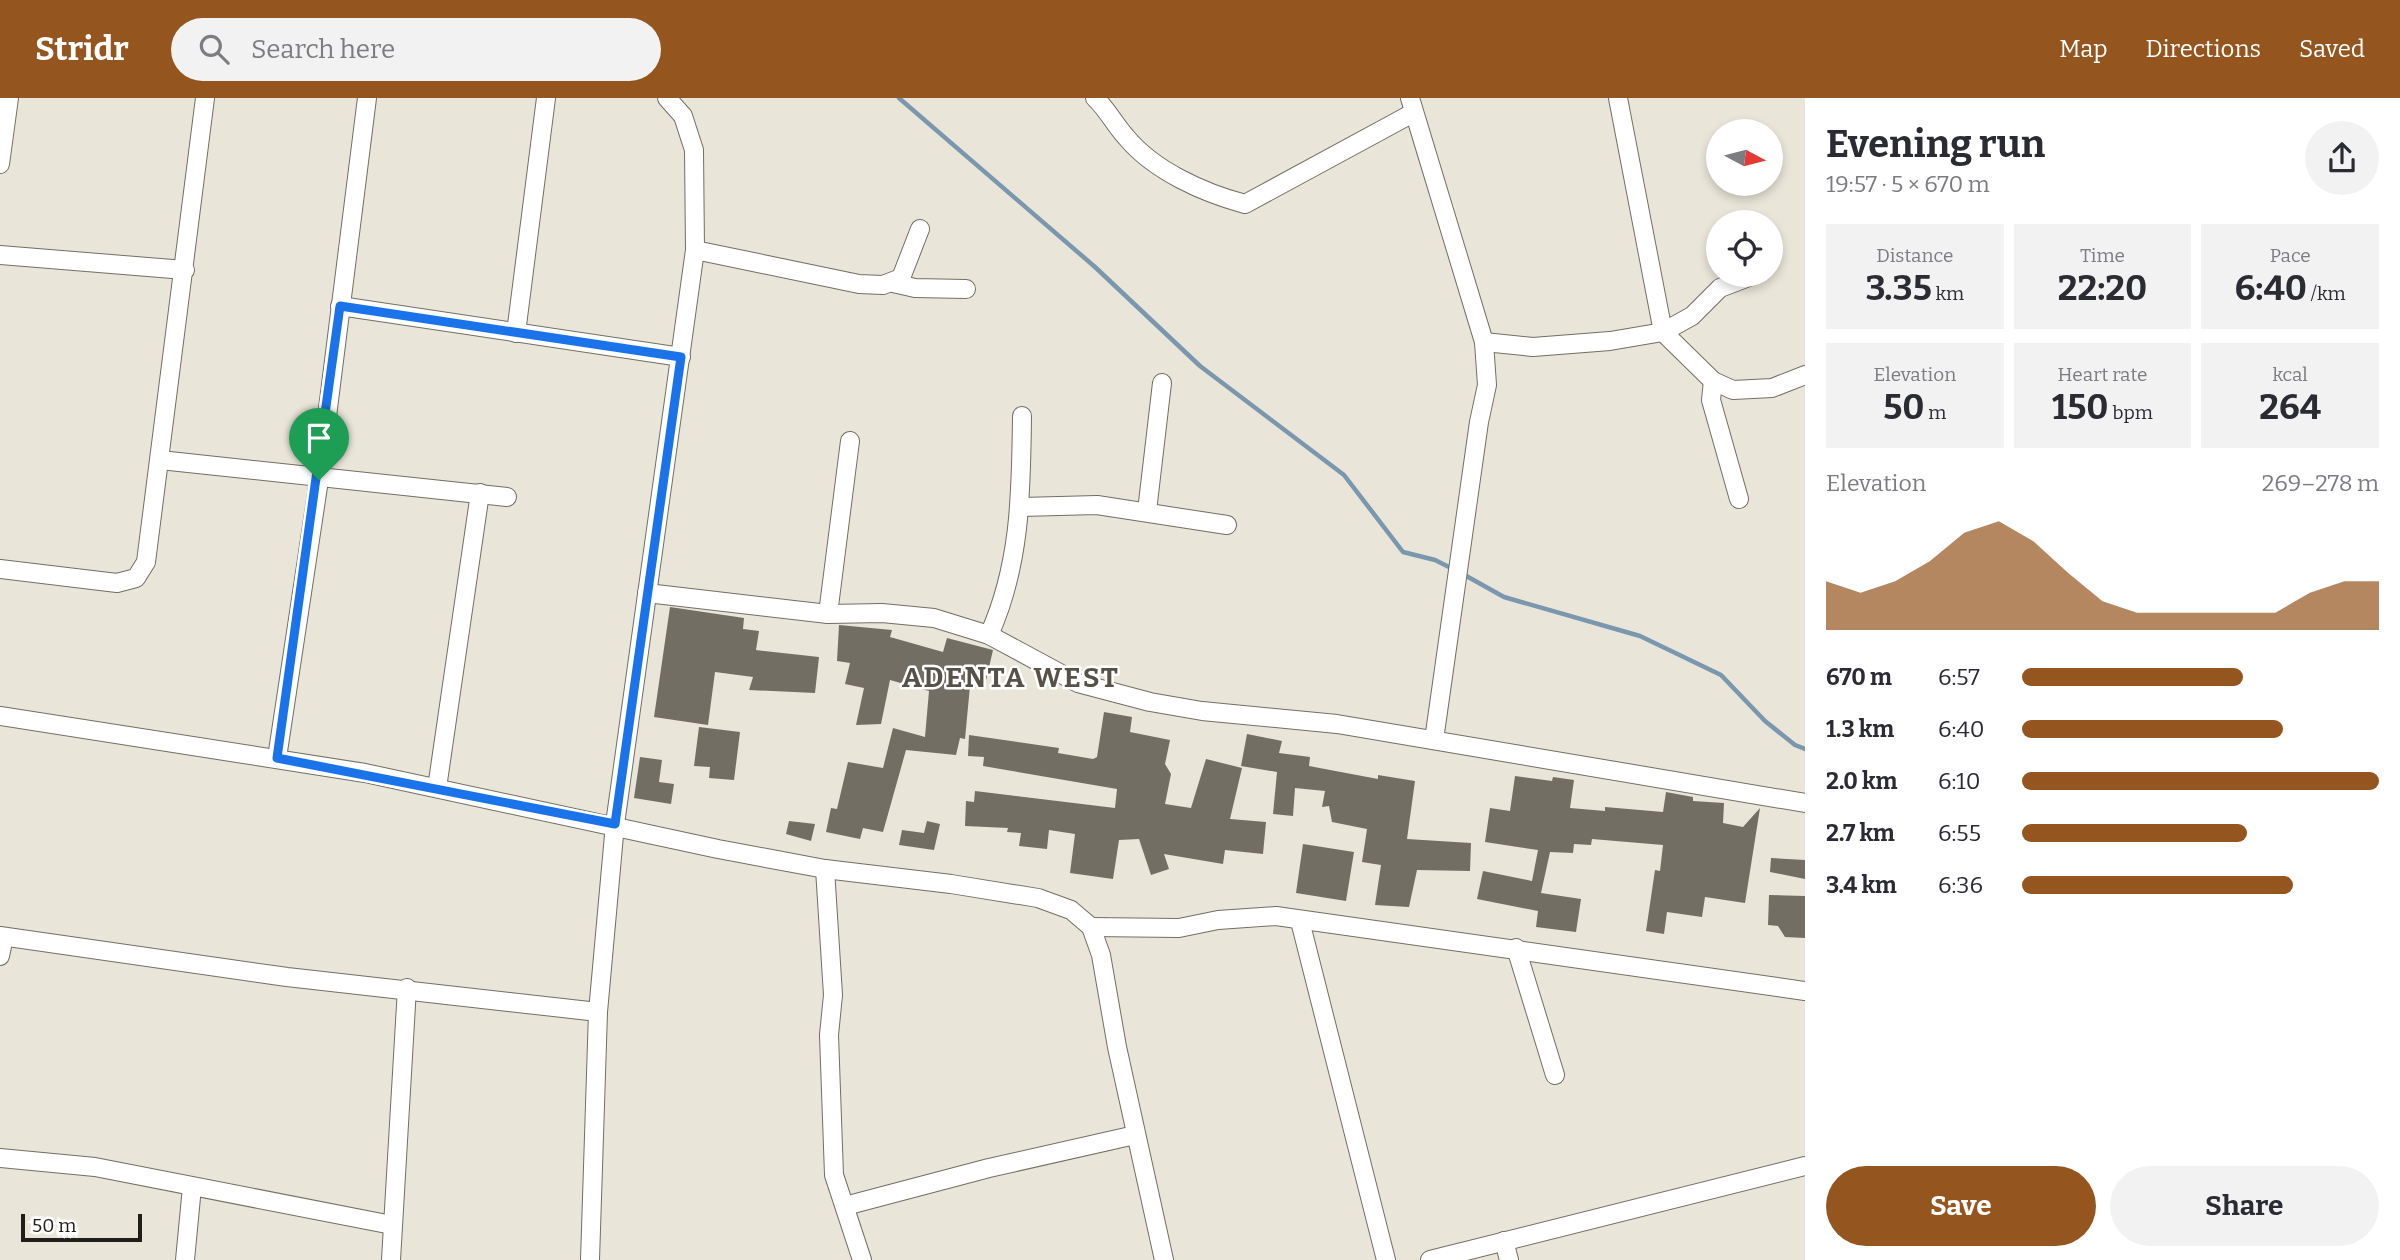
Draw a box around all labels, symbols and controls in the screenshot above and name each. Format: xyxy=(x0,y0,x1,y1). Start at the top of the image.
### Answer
search box xyxy=(171,18,661,81)
text: Stridr xyxy=(35,29,129,69)
icon: search xyxy=(195,30,233,68)
text: Search here xyxy=(251,34,395,65)
text: Map xyxy=(2059,35,2108,63)
text: Directions xyxy=(2146,35,2261,63)
text: Saved xyxy=(2299,35,2365,63)
north arrow xyxy=(1706,119,1783,196)
map controls xyxy=(1706,119,1783,287)
text: Evening run xyxy=(1826,121,2045,167)
button: share xyxy=(2305,121,2379,195)
text: 19:57 · 5 × 670 m xyxy=(1826,170,1990,198)
button: locate xyxy=(1706,210,1783,287)
text: Distance xyxy=(1876,244,1953,267)
text: Time xyxy=(2080,244,2125,267)
text: Pace xyxy=(2270,244,2311,267)
text: 3.35 xyxy=(1865,267,1932,309)
text: 22:20 xyxy=(2058,267,2147,309)
text: 6:40 xyxy=(2235,267,2307,309)
text: km xyxy=(1932,282,1964,305)
text: /km xyxy=(2307,282,2346,305)
text: Elevation xyxy=(1873,363,1956,386)
text: Heart rate xyxy=(2058,363,2147,386)
text: kcal xyxy=(2272,363,2308,386)
text: 50 xyxy=(1883,386,1925,428)
text: 150 xyxy=(2052,386,2109,428)
text: 264 xyxy=(2259,386,2321,428)
text: m xyxy=(1925,401,1946,424)
text: bpm xyxy=(2109,401,2153,424)
pin xyxy=(289,408,349,480)
icon: arrive xyxy=(300,419,338,457)
text: Elevation xyxy=(1826,469,1926,497)
text: 269–278 m xyxy=(2262,469,2379,497)
district label: ADENTA WEST xyxy=(902,661,1120,694)
text: 670 m xyxy=(1826,663,1892,691)
text: 6:57 xyxy=(1938,663,1980,691)
text: 1.3 km xyxy=(1826,715,1894,743)
text: 6:40 xyxy=(1938,715,1985,743)
text: 2.0 km xyxy=(1826,767,1897,795)
text: 6:10 xyxy=(1938,767,1980,795)
text: 2.7 km xyxy=(1826,819,1895,847)
text: 6:55 xyxy=(1938,819,1981,847)
text: 3.4 km xyxy=(1826,871,1897,899)
text: 6:36 xyxy=(1938,871,1983,899)
button: Save xyxy=(1826,1166,2096,1246)
button: Share xyxy=(2110,1166,2379,1246)
scale bar xyxy=(21,1211,142,1243)
text: 50 m xyxy=(32,1214,76,1237)

